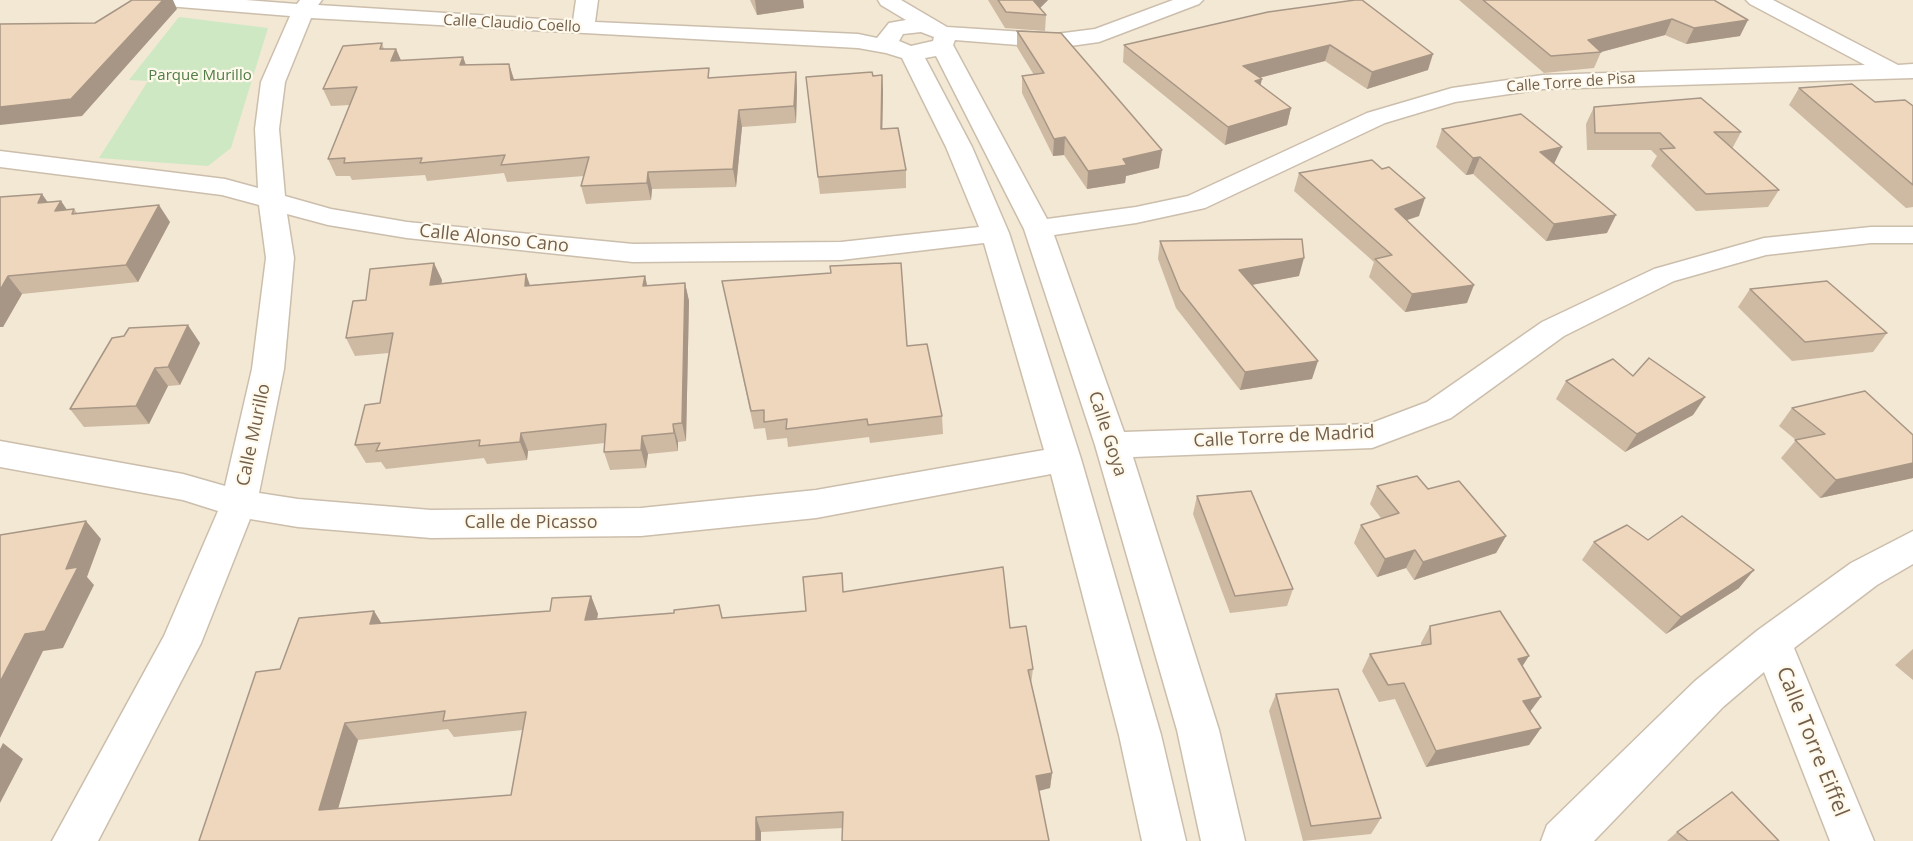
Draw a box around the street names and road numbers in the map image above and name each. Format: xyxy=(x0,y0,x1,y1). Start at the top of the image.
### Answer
street label: Calle Claudio Coello xyxy=(443,11,581,37)
street label: Calle Torre de Pisa xyxy=(1506,70,1636,96)
street label: Calle Alonso Cano xyxy=(418,220,570,258)
street label: Calle Murillo xyxy=(233,382,275,488)
street label: Calle Goya xyxy=(1083,389,1131,479)
street label: Calle Torre de Madrid xyxy=(1193,421,1375,453)
street label: Calle de Picasso xyxy=(465,512,597,534)
street label: Calle Torre Eiffel xyxy=(1770,663,1854,821)

